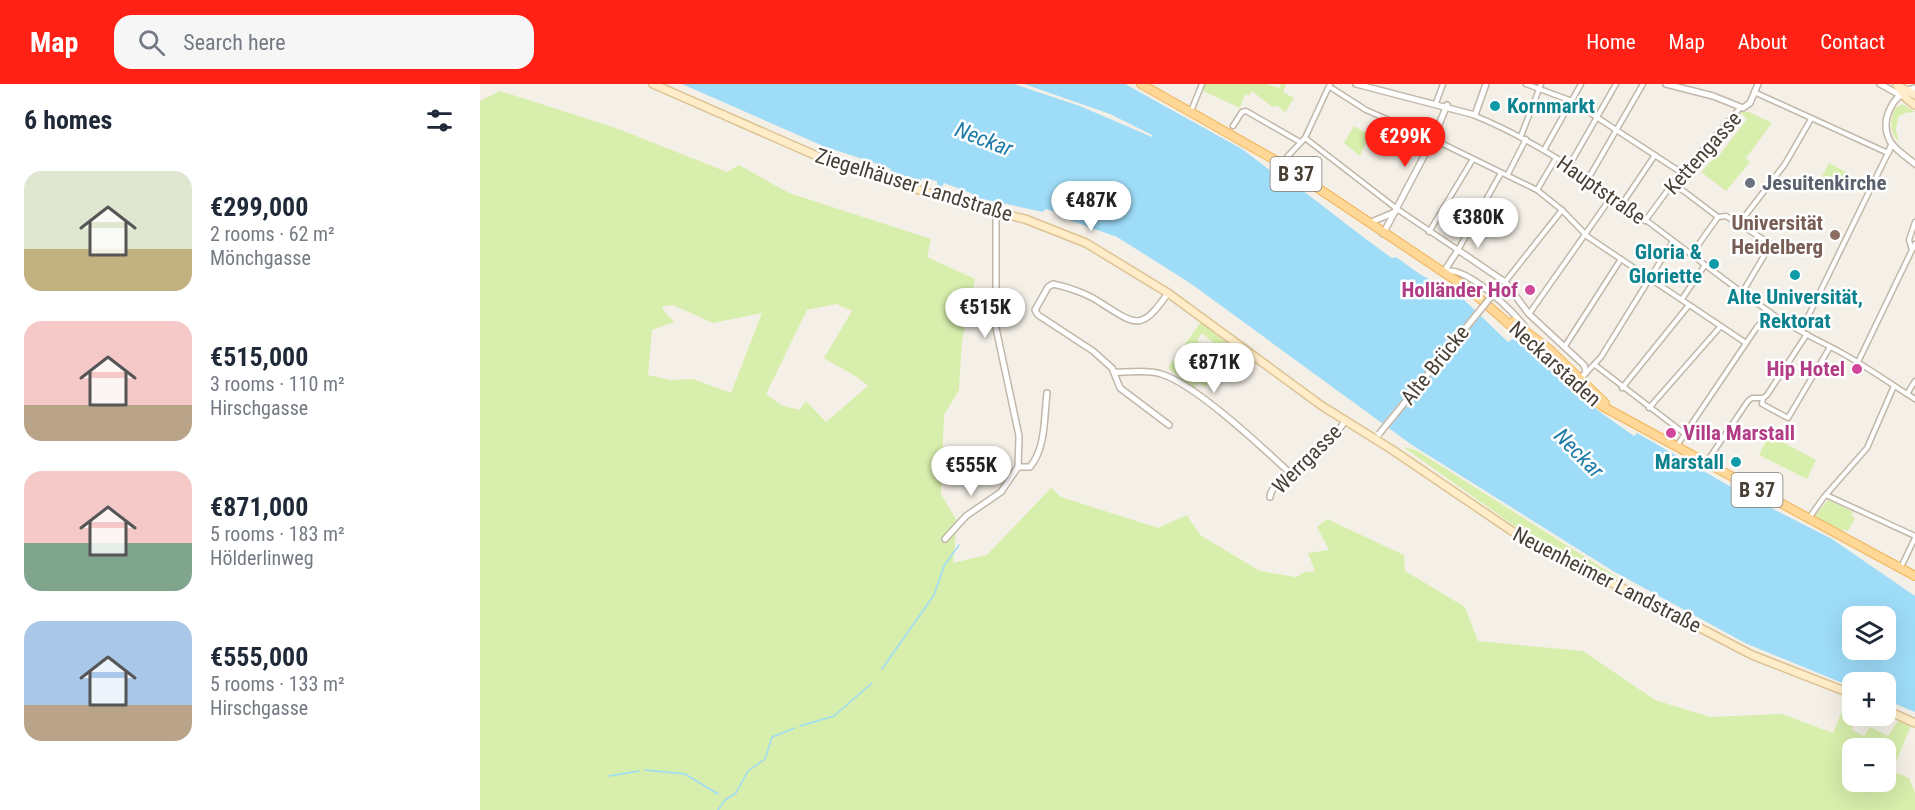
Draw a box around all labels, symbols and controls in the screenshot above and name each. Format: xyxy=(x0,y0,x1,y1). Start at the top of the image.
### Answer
search box xyxy=(114,15,534,69)
text: Map xyxy=(30,26,78,59)
icon: search xyxy=(135,26,168,59)
text: Search here xyxy=(183,30,286,55)
text: Home xyxy=(1586,30,1636,54)
text: Map xyxy=(1669,30,1705,54)
text: About xyxy=(1738,30,1787,54)
text: Contact xyxy=(1820,30,1885,54)
place label: Kornmarkt xyxy=(1507,94,1595,118)
marker: Kornmarkt xyxy=(1488,99,1502,113)
icon: filters xyxy=(423,104,456,137)
text: 6 homes xyxy=(24,105,112,135)
street label: Kettengasse xyxy=(1660,107,1746,199)
water label: Neckar xyxy=(952,117,1017,161)
pin: €299K xyxy=(1363,117,1447,168)
text: €299K xyxy=(1379,124,1431,148)
street label: Ziegelhäuser Landstraße xyxy=(813,144,1016,226)
street label: Hauptstraße xyxy=(1552,151,1650,229)
road number: B 37 xyxy=(1270,157,1322,191)
place label: Jesuitenkirche xyxy=(1762,171,1886,195)
marker: Jesuitenkirche xyxy=(1743,176,1757,190)
pin: €487K xyxy=(1049,181,1133,232)
text: €487K xyxy=(1065,188,1117,212)
text: €299,000 xyxy=(210,192,308,222)
icon: home xyxy=(72,195,144,267)
pin: €380K xyxy=(1436,198,1520,249)
text: €380K xyxy=(1452,205,1504,229)
place label: Universität Heidelberg xyxy=(1731,211,1823,259)
text: 2 rooms · 62 m² xyxy=(210,222,335,246)
marker: Universität Heidelberg xyxy=(1828,228,1842,242)
place label: Gloria & Gloriette xyxy=(1629,240,1702,288)
text: Mönchgasse xyxy=(210,246,311,270)
marker: Gloria & Gloriette xyxy=(1707,257,1721,271)
marker: Alte Universität, Rektorat xyxy=(1788,268,1802,282)
place label: Holländer Hof xyxy=(1401,278,1518,302)
marker: Holländer Hof xyxy=(1523,283,1537,297)
place label: Alte Universität, Rektorat xyxy=(1727,285,1863,333)
pin: €515K xyxy=(943,288,1027,339)
text: €515K xyxy=(959,295,1011,319)
street label: Neckarstaden xyxy=(1504,317,1606,411)
street label: Alte Brücke xyxy=(1396,321,1474,409)
text: €515,000 xyxy=(210,342,308,372)
pin: €871K xyxy=(1172,343,1256,394)
icon: home xyxy=(72,345,144,417)
text: €871K xyxy=(1188,350,1240,374)
place label: Hip Hotel xyxy=(1766,357,1845,381)
marker: Hip Hotel xyxy=(1850,362,1864,376)
text: 3 rooms · 110 m² xyxy=(210,372,345,396)
text: Hirschgasse xyxy=(210,396,308,420)
street label: Werrgasse xyxy=(1268,419,1347,498)
place label: Villa Marstall xyxy=(1683,421,1795,445)
water label: Neckar xyxy=(1549,423,1609,483)
marker: Villa Marstall xyxy=(1664,426,1678,440)
pin: €555K xyxy=(929,446,1013,497)
place label: Marstall xyxy=(1655,450,1724,474)
text: €555K xyxy=(945,453,997,477)
marker: Marstall xyxy=(1729,455,1743,469)
road number: B 37 xyxy=(1732,473,1782,507)
text: €871,000 xyxy=(210,492,308,522)
icon: home xyxy=(72,495,144,567)
text: 5 rooms · 183 m² xyxy=(210,522,345,546)
street label: Neuenheimer Landstraße xyxy=(1509,522,1705,638)
text: Hölderlinweg xyxy=(210,546,314,570)
map controls xyxy=(1842,606,1896,792)
button: layers xyxy=(1842,606,1896,660)
text: €555,000 xyxy=(210,642,308,672)
icon: home xyxy=(72,645,144,717)
text: 5 rooms · 133 m² xyxy=(210,672,345,696)
button: + xyxy=(1842,672,1896,726)
text: Hirschgasse xyxy=(210,696,308,720)
button: − xyxy=(1842,738,1896,792)

